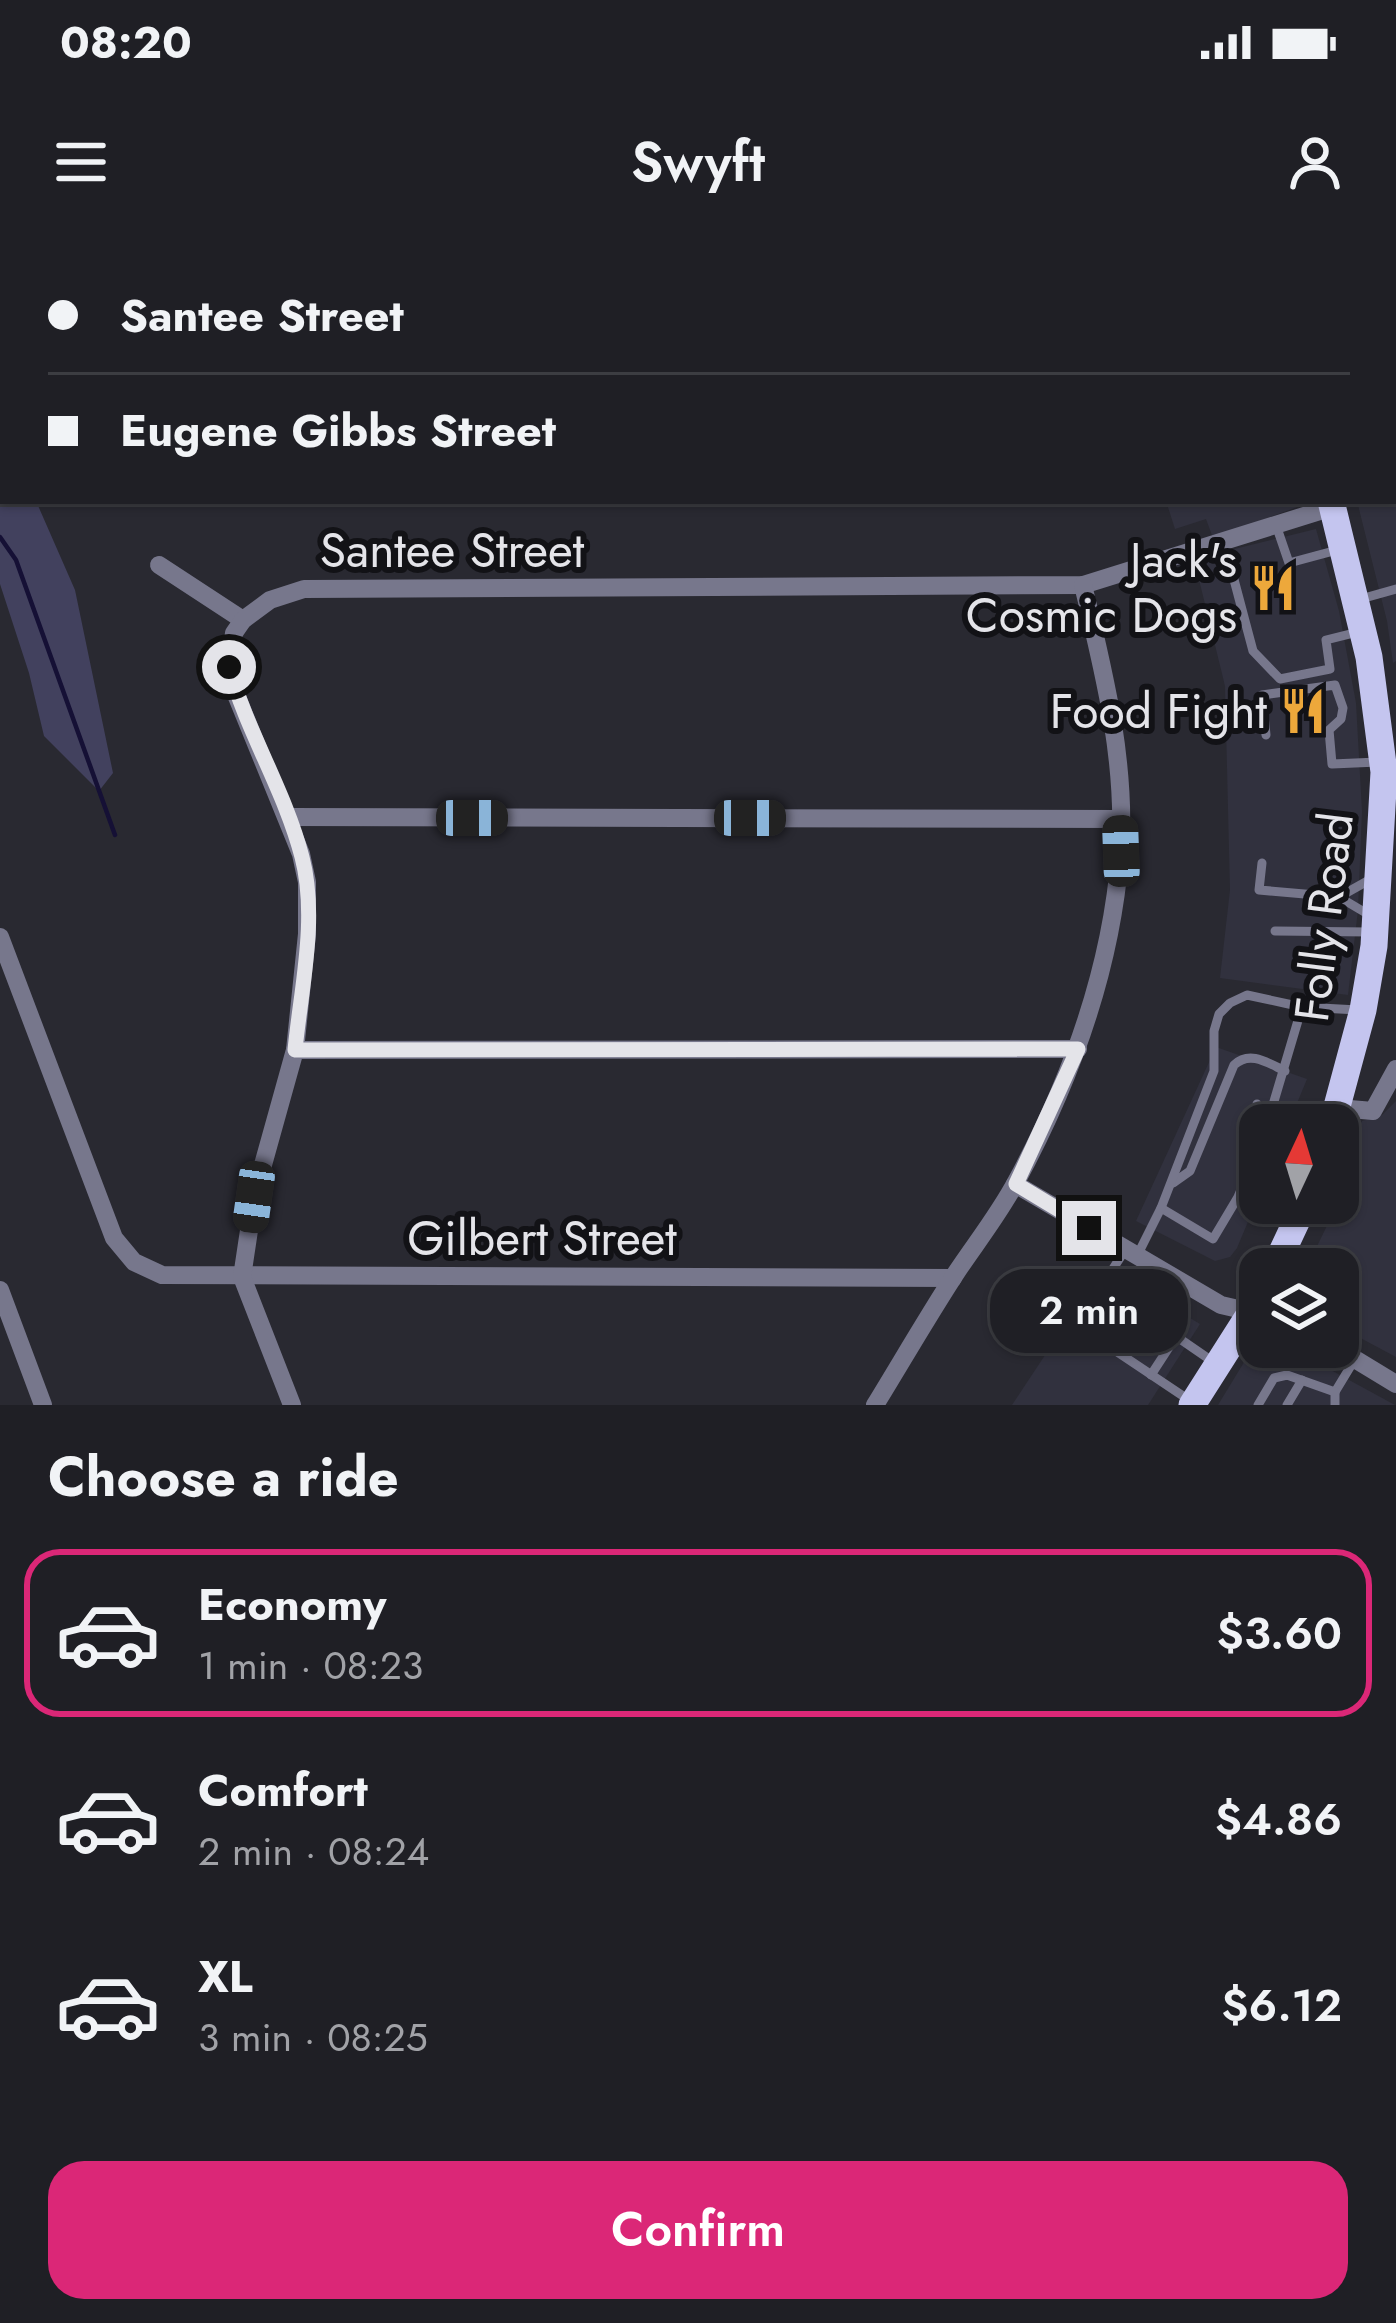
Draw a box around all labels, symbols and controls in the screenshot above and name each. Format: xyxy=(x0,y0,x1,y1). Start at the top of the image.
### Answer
text: 08:20 xyxy=(60,10,192,75)
text: Swyft xyxy=(631,123,765,201)
icon: menu xyxy=(48,129,114,195)
icon: person xyxy=(1282,129,1348,195)
text: Santee Street xyxy=(120,283,404,348)
text: Eugene Gibbs Street xyxy=(120,398,556,463)
street label: Santee Street xyxy=(320,516,585,585)
place label: Jack's Cosmic Dogs xyxy=(966,526,1237,650)
restaurant icon: Jack's Cosmic Dogs xyxy=(1248,563,1298,613)
route start xyxy=(202,640,256,694)
place label: Food Fight xyxy=(1050,677,1267,746)
restaurant icon: Food Fight xyxy=(1278,686,1328,736)
car xyxy=(436,800,508,836)
car xyxy=(714,800,786,836)
street label: Folly Road xyxy=(1277,809,1371,1025)
car xyxy=(1102,814,1140,888)
north arrow xyxy=(1239,1104,1359,1224)
map controls xyxy=(1239,1104,1359,1368)
car xyxy=(231,1159,277,1235)
route end xyxy=(1062,1201,1116,1255)
street label: Gilbert Street xyxy=(407,1204,677,1273)
button: layers xyxy=(1239,1248,1359,1368)
callout: 2 min xyxy=(990,1270,1188,1354)
text: 2 min xyxy=(1039,1282,1139,1339)
text: Choose a ride xyxy=(48,1438,399,1516)
text: Economy xyxy=(198,1572,386,1637)
icon: car xyxy=(54,1579,162,1687)
text: $3.60 xyxy=(1216,1601,1342,1666)
text: 1 min · 08:23 xyxy=(198,1637,423,1694)
text: Comfort xyxy=(198,1758,368,1823)
icon: car xyxy=(54,1765,162,1873)
text: $4.86 xyxy=(1215,1787,1342,1852)
text: 2 min · 08:24 xyxy=(198,1823,429,1880)
text: XL xyxy=(198,1944,253,2009)
icon: car xyxy=(54,1951,162,2059)
text: $6.12 xyxy=(1221,1973,1342,2038)
text: 3 min · 08:25 xyxy=(198,2009,428,2066)
button: Confirm xyxy=(48,2161,1348,2299)

